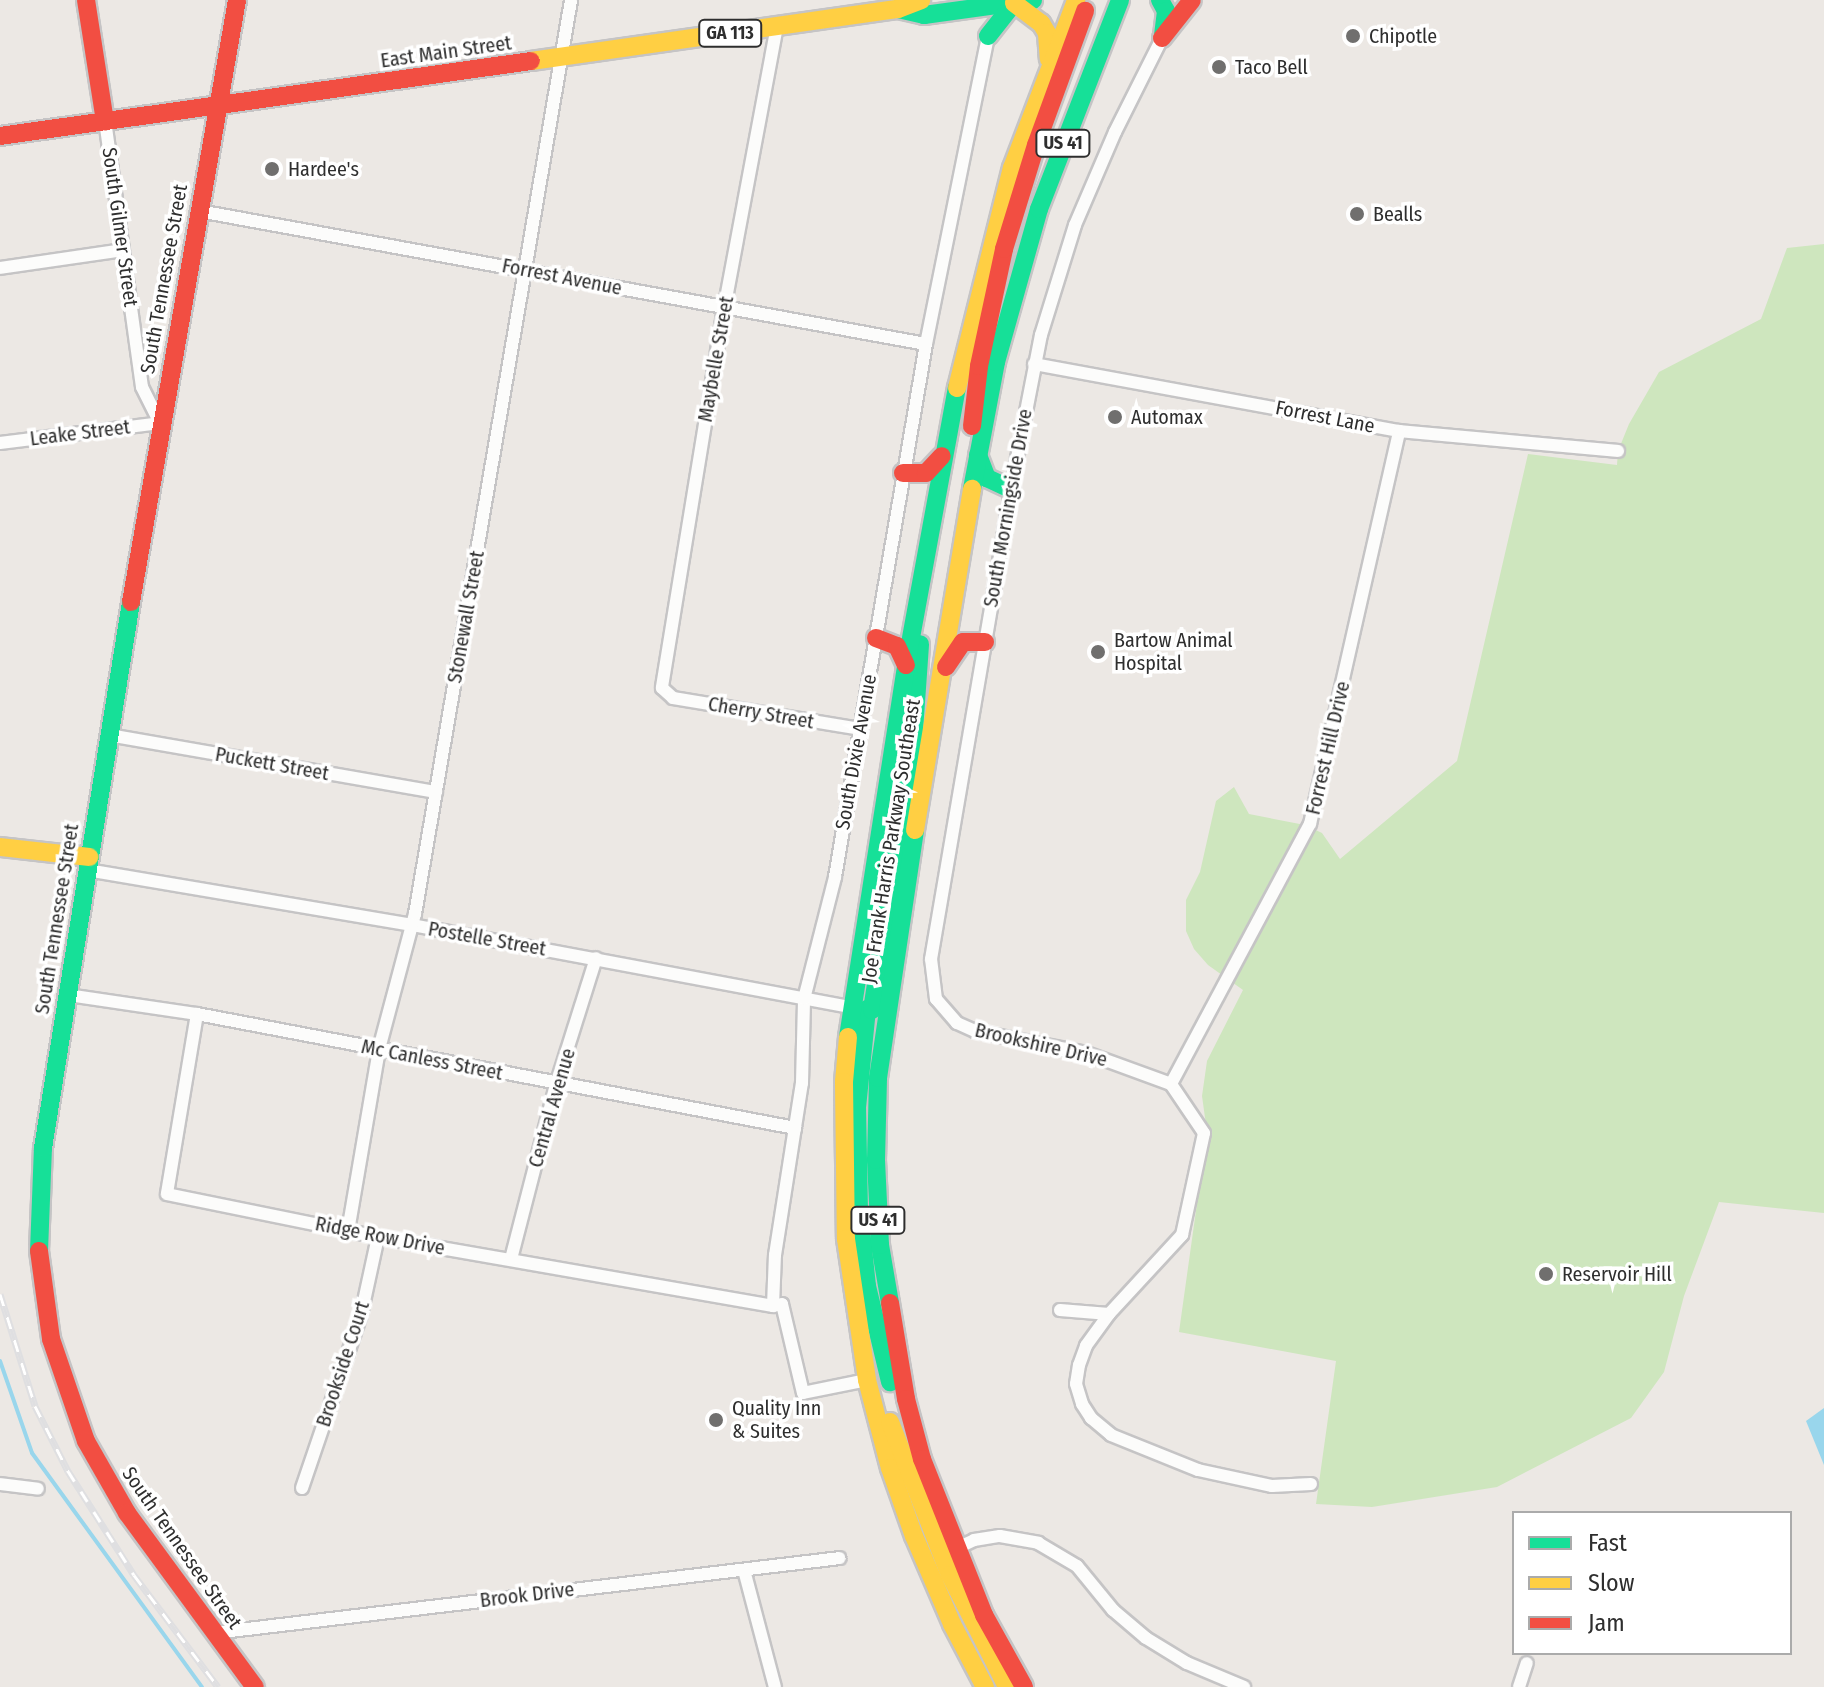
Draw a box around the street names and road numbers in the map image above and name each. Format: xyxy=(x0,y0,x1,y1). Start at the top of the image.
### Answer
road number: GA 113 xyxy=(698,19,762,47)
street label: East Main Street xyxy=(379,31,513,73)
road number: US 41 xyxy=(1035,129,1091,157)
street label: South Gilmer Street xyxy=(97,146,143,308)
street label: South Tennessee Street xyxy=(135,182,193,376)
street label: Forrest Avenue xyxy=(500,254,624,300)
street label: Maybelle Street xyxy=(693,294,739,424)
street label: Forrest Lane xyxy=(1273,396,1377,438)
street label: South Morningside Drive xyxy=(979,407,1037,609)
street label: Leake Street xyxy=(29,415,131,451)
street label: Stonewall Street xyxy=(443,549,489,685)
street label: South Dixie Avenue xyxy=(830,672,882,832)
street label: Forrest Hill Drive xyxy=(1301,679,1355,817)
street label: Cherry Street xyxy=(706,692,816,734)
street label: Joe Frank Harris Parkway Southeast xyxy=(857,697,925,985)
street label: Puckett Street xyxy=(213,742,331,786)
street label: South Tennessee Street xyxy=(30,822,84,1016)
street label: Postelle Street xyxy=(426,917,548,961)
street label: Brookshire Drive xyxy=(972,1018,1110,1072)
street label: Mc Canless Street xyxy=(359,1035,505,1085)
street label: Central Avenue xyxy=(524,1046,580,1170)
road number: US 41 xyxy=(850,1206,906,1234)
street label: Ridge Row Drive xyxy=(313,1212,447,1260)
street label: Brookside Court xyxy=(311,1298,375,1430)
street label: South Tennessee Street xyxy=(117,1462,247,1634)
street label: Brook Drive xyxy=(479,1577,575,1613)

